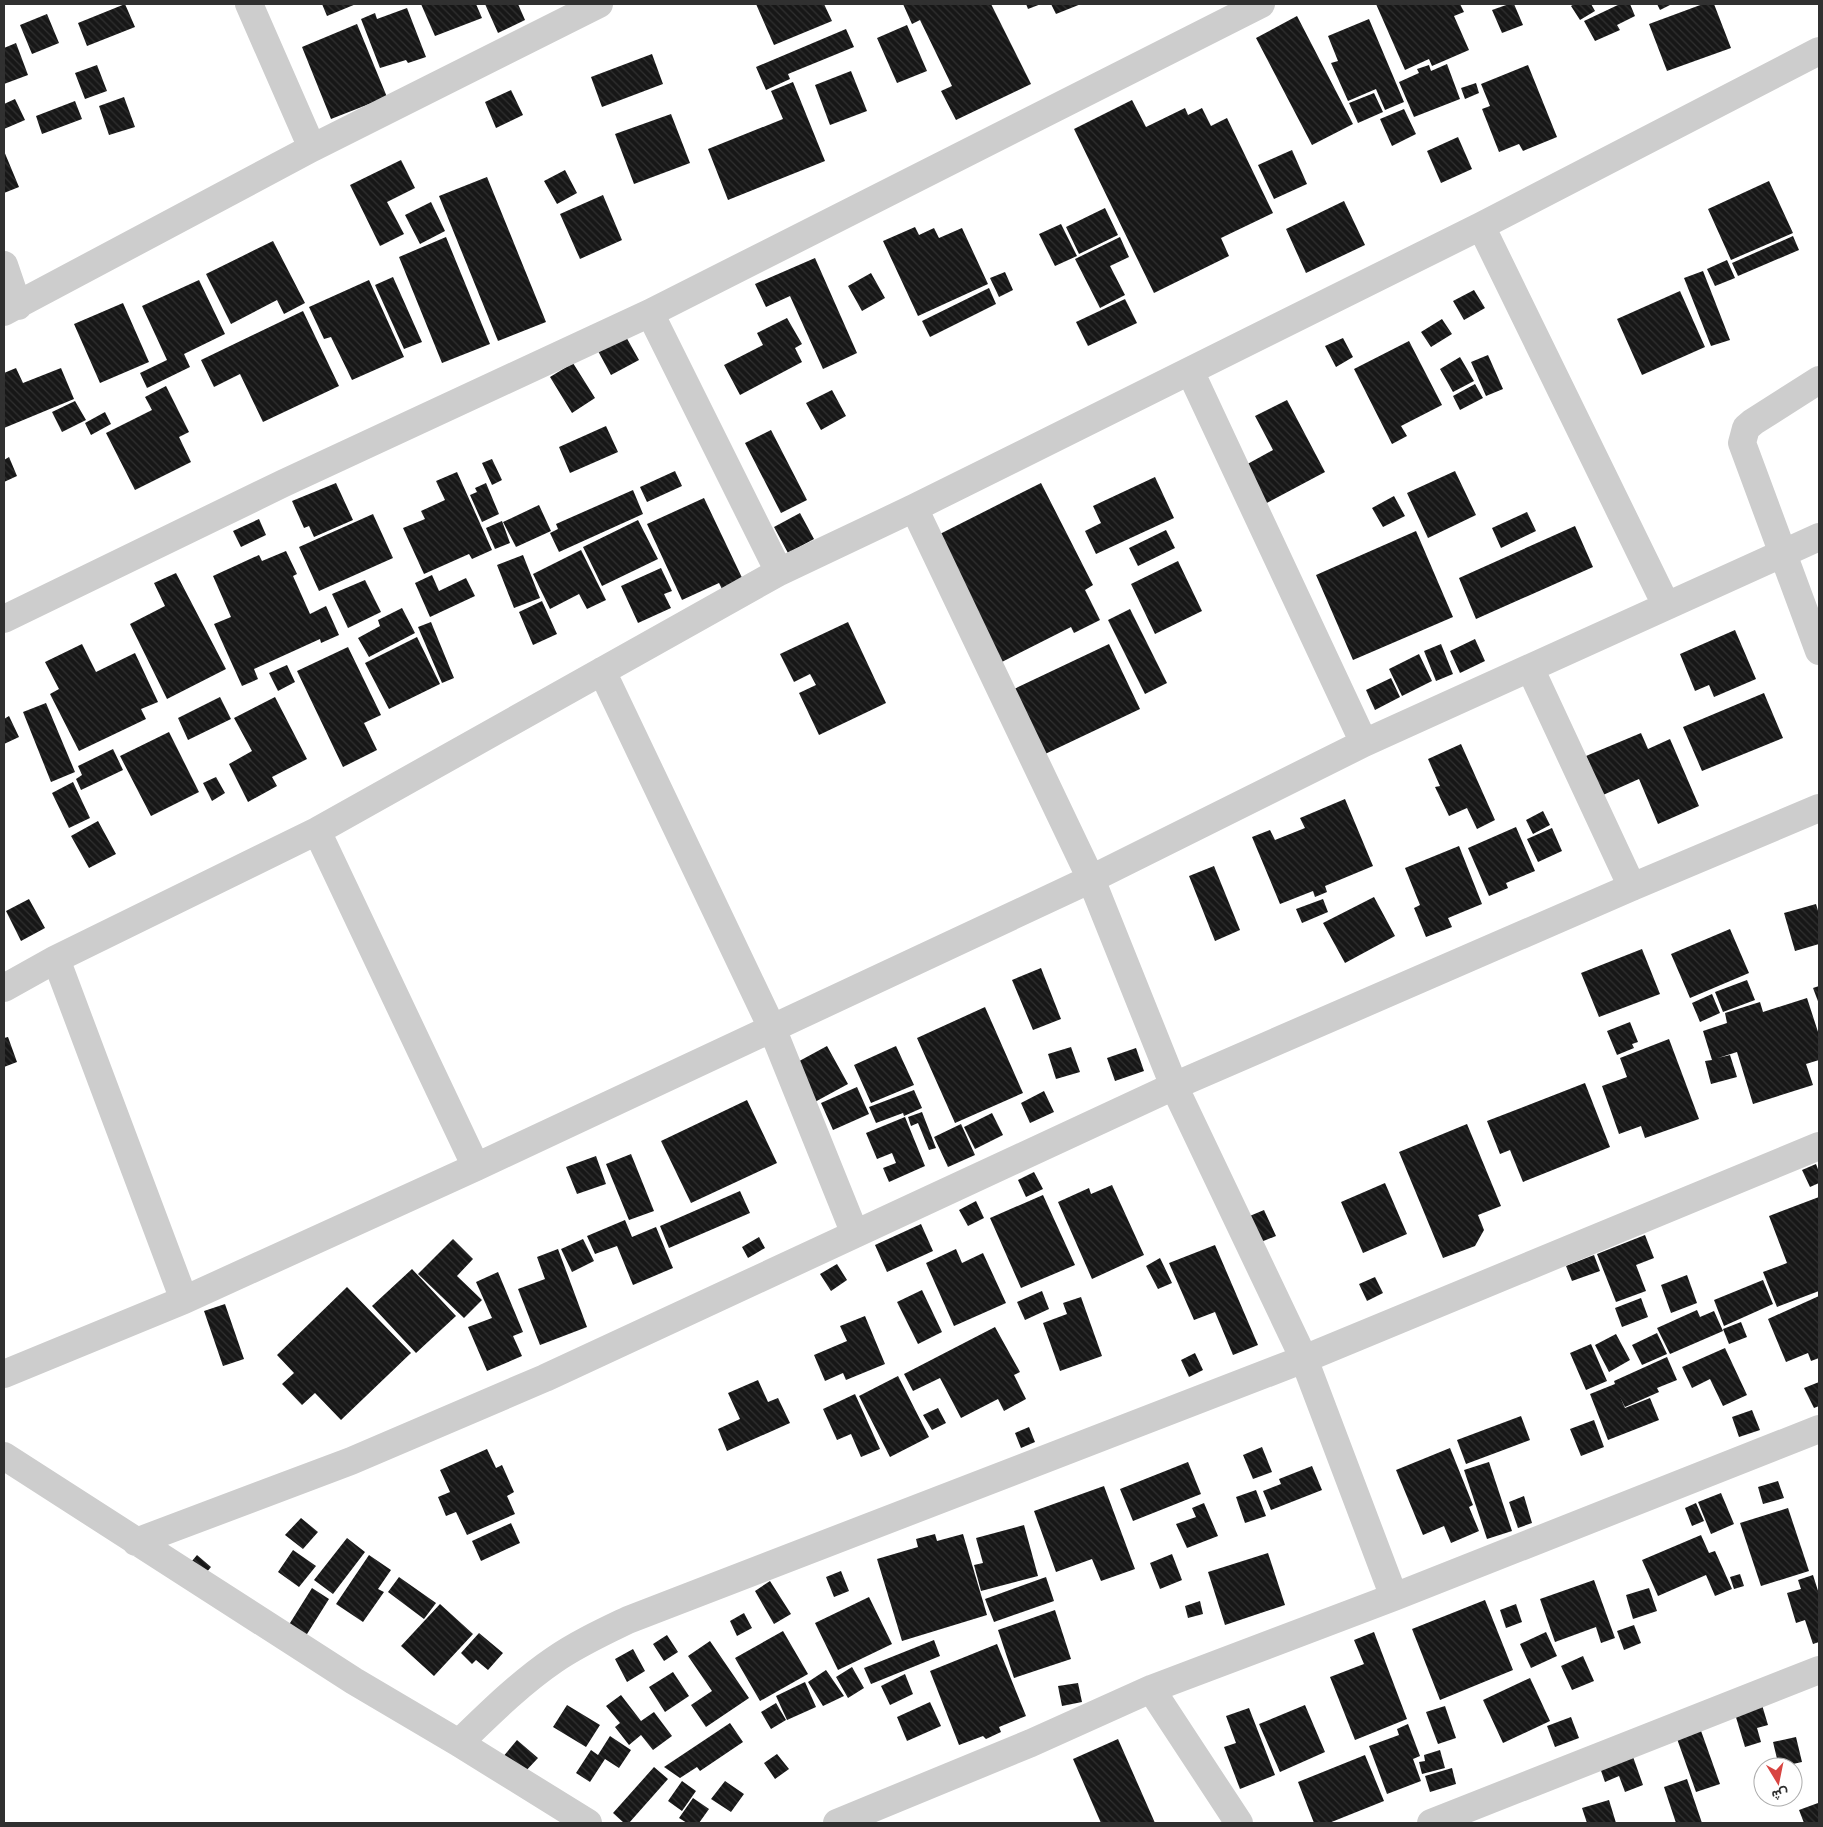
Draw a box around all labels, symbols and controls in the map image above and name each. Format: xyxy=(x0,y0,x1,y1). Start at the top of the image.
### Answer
north arrow xyxy=(1753,1757,1803,1807)
text: ش xyxy=(1770,1784,1790,1804)

